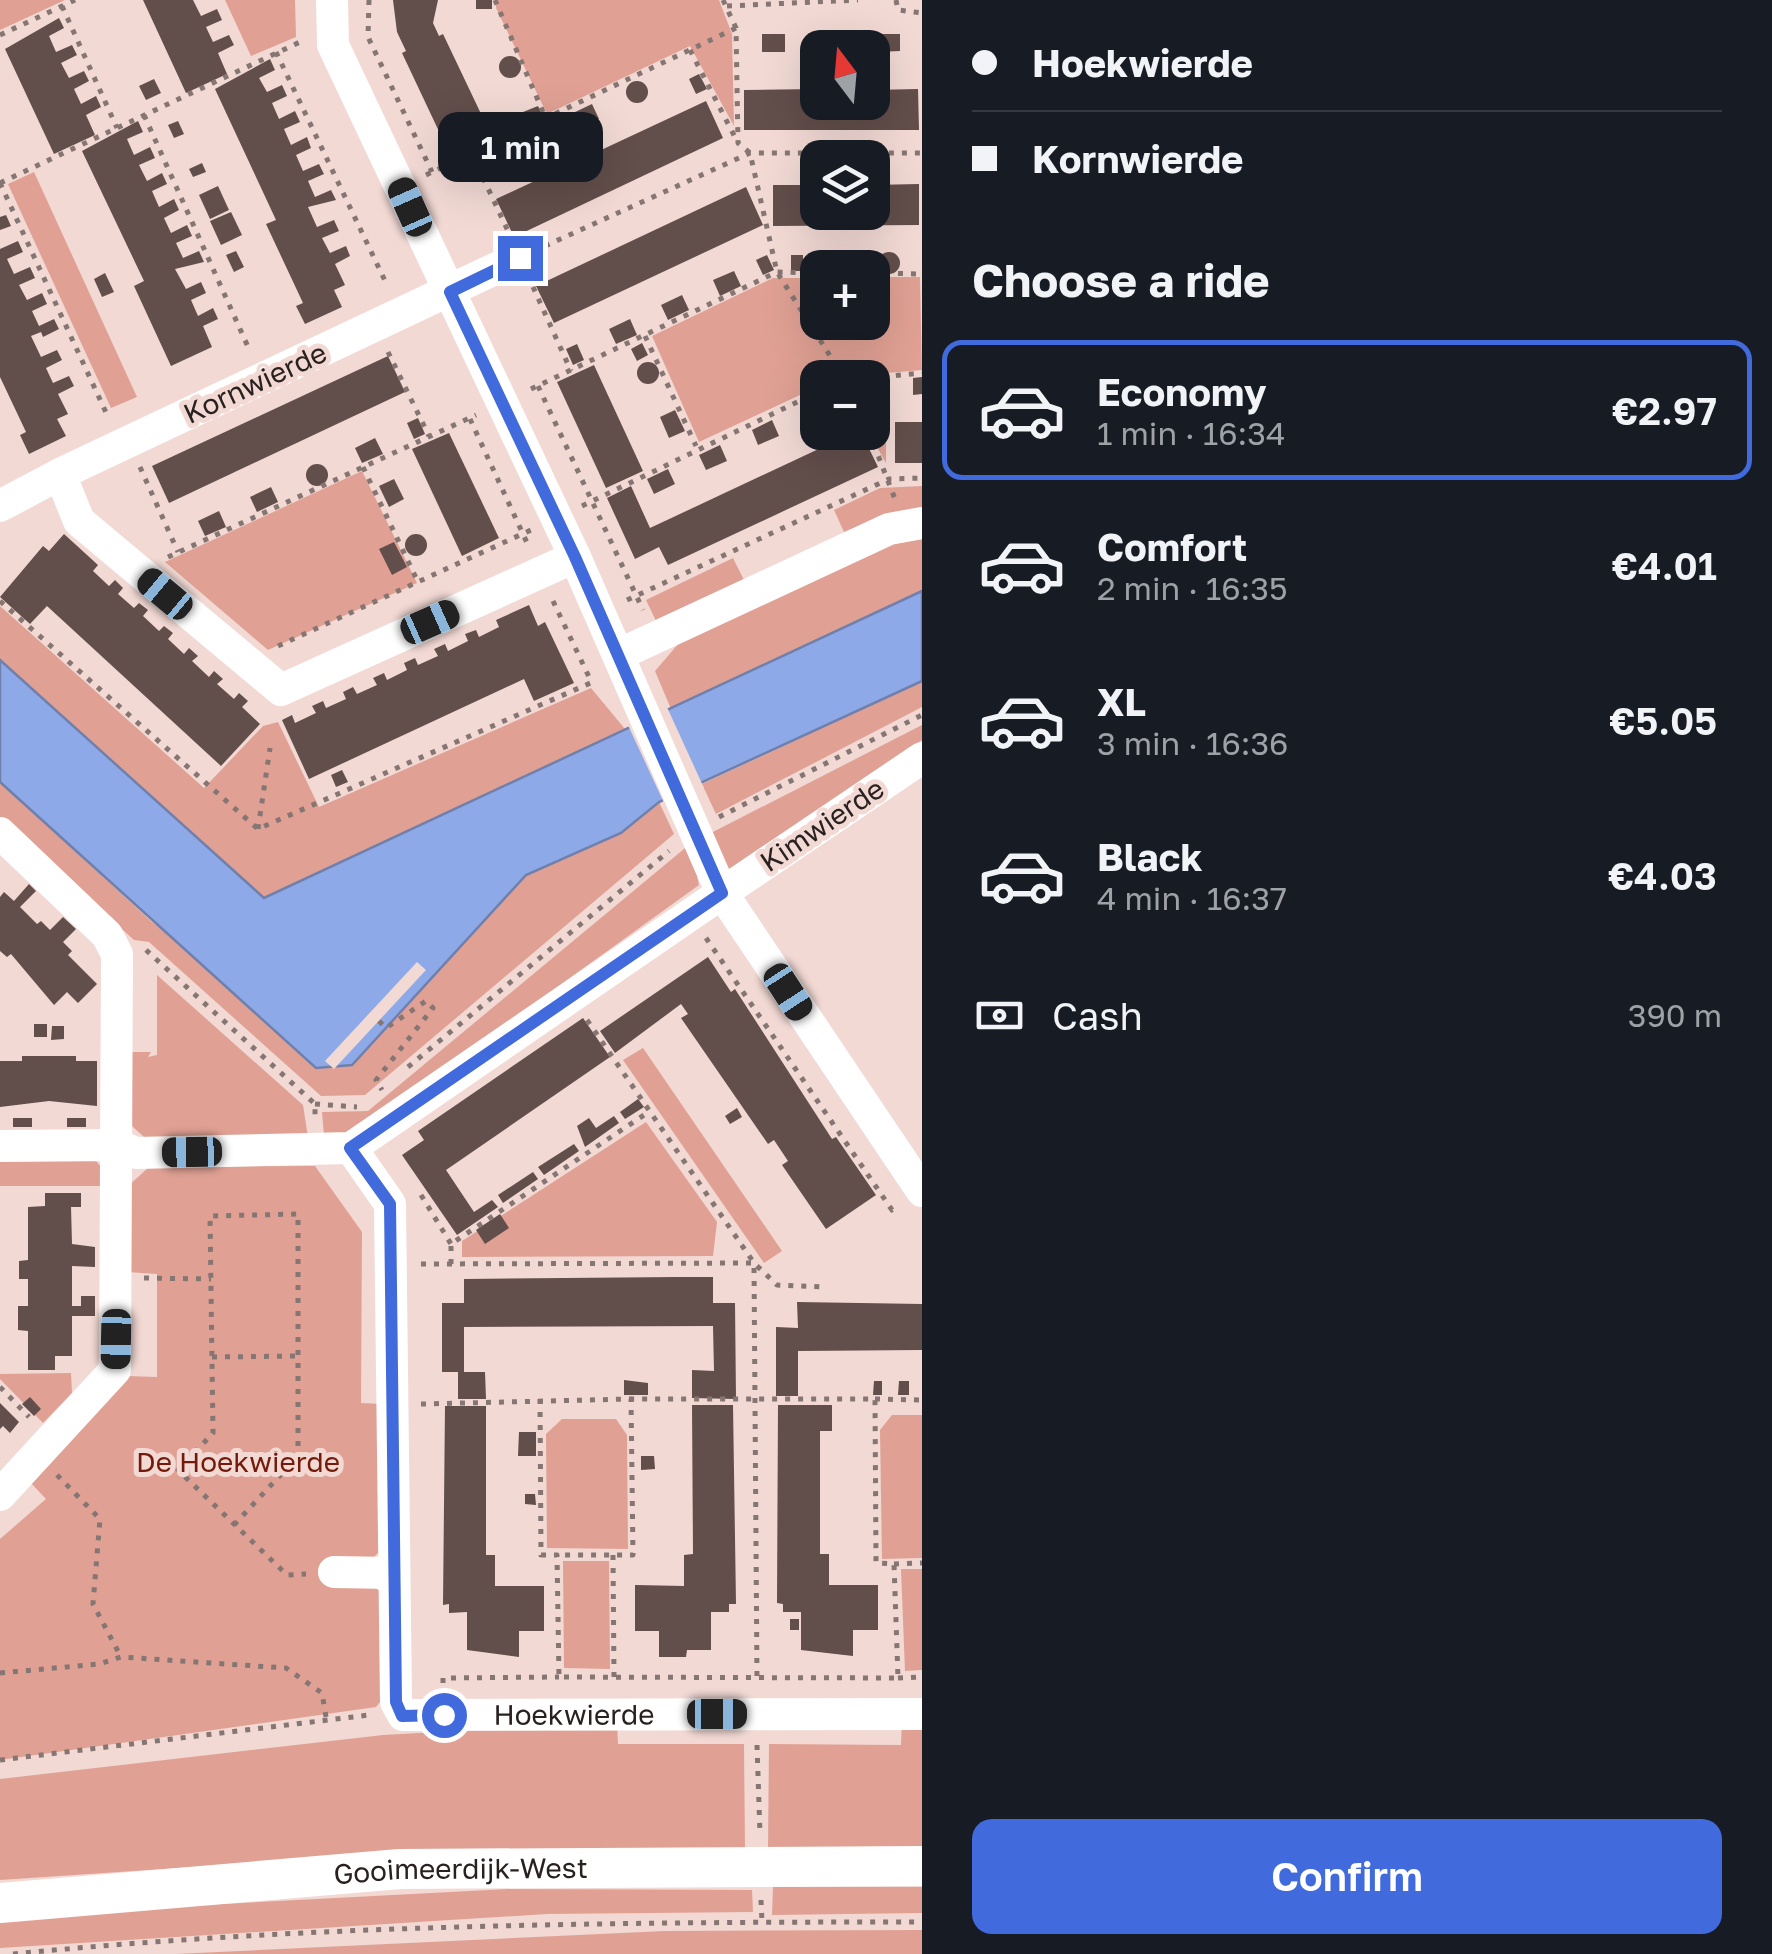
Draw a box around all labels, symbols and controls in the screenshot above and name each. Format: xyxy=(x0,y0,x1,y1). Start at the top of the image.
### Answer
north arrow xyxy=(800,30,890,120)
map controls xyxy=(800,30,890,450)
text: Hoekwierde xyxy=(1032,40,1253,85)
callout: 1 min xyxy=(438,113,602,183)
text: 1 min xyxy=(480,128,561,166)
text: Kornwierde xyxy=(1032,136,1243,181)
button: layers xyxy=(800,140,890,230)
car xyxy=(384,173,436,241)
route end xyxy=(498,236,543,281)
button: + xyxy=(800,250,890,340)
text: Choose a ride xyxy=(972,253,1270,307)
street label: Kornwierde xyxy=(178,335,332,430)
button: − xyxy=(800,360,890,450)
icon: car xyxy=(977,365,1067,455)
text: Economy xyxy=(1097,369,1266,414)
text: €2.97 xyxy=(1612,388,1717,433)
text: 1 min · 16:34 xyxy=(1097,414,1285,452)
icon: car xyxy=(977,520,1067,610)
text: Comfort xyxy=(1097,524,1247,569)
text: €4.01 xyxy=(1612,543,1717,588)
car xyxy=(132,563,198,625)
text: 2 min · 16:35 xyxy=(1097,569,1288,607)
car xyxy=(396,596,464,648)
icon: car xyxy=(977,675,1067,765)
text: XL xyxy=(1097,679,1146,724)
text: €5.05 xyxy=(1609,698,1717,743)
text: 3 min · 16:36 xyxy=(1097,724,1288,762)
street label: Kimwierde xyxy=(754,771,890,878)
icon: car xyxy=(977,830,1067,920)
text: Black xyxy=(1097,834,1202,879)
text: €4.03 xyxy=(1608,853,1717,898)
text: 4 min · 16:37 xyxy=(1097,879,1287,917)
car xyxy=(759,959,817,1025)
icon: cash xyxy=(972,988,1027,1043)
text: Cash xyxy=(1052,993,1143,1038)
text: 390 m xyxy=(1628,996,1722,1034)
car xyxy=(162,1136,222,1168)
car xyxy=(100,1309,132,1369)
park label: De Hoekwierde xyxy=(136,1445,340,1478)
route start xyxy=(422,1693,467,1738)
street label: Hoekwierde xyxy=(493,1698,655,1731)
car xyxy=(687,1699,747,1729)
button: Confirm xyxy=(972,1819,1722,1934)
street label: Gooimeerdijk-West xyxy=(332,1851,588,1891)

